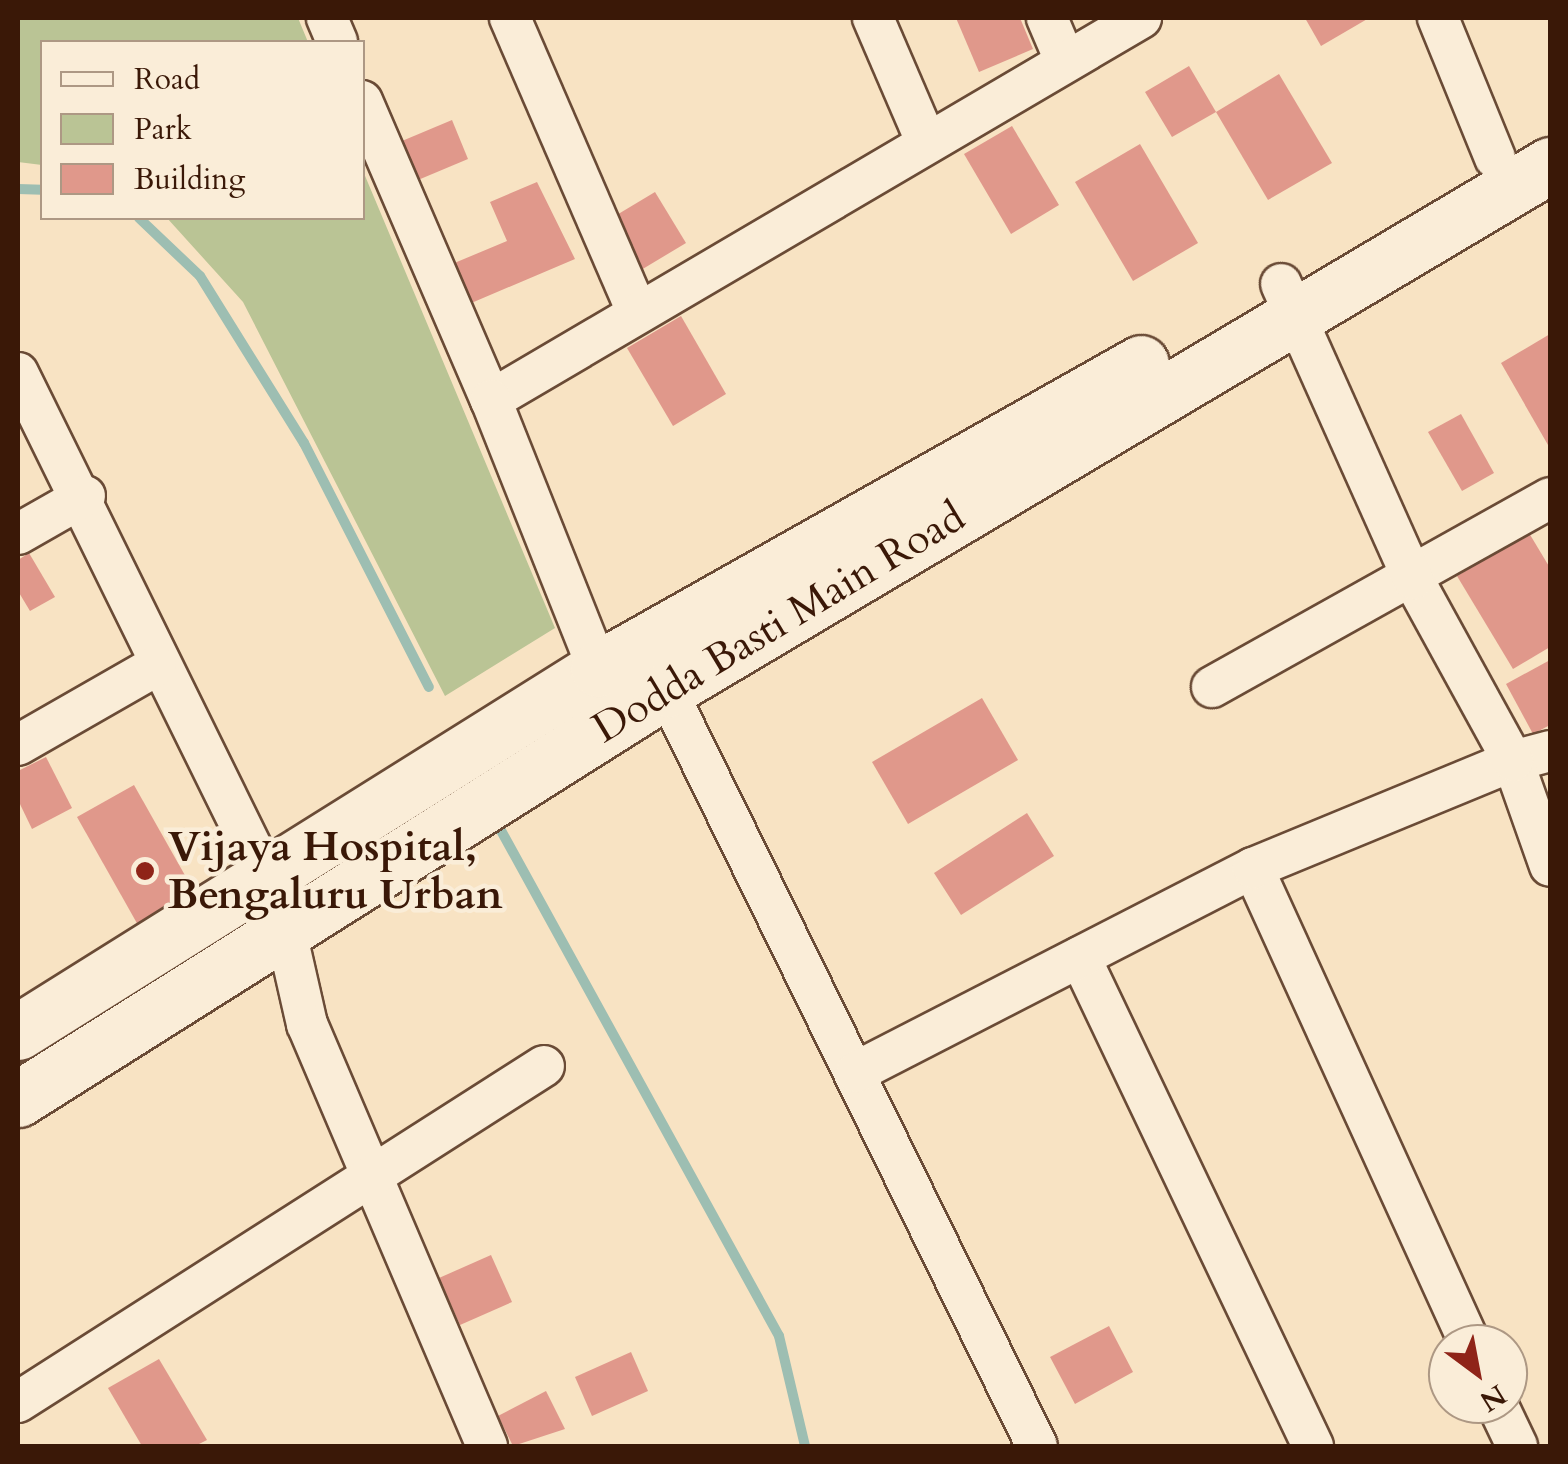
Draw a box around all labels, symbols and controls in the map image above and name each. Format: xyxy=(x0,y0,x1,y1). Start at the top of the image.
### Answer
legend xyxy=(40,40,365,220)
text: Road xyxy=(134,59,200,100)
text: Park xyxy=(134,109,192,150)
text: Building xyxy=(134,159,245,200)
street label: Dodda Basti Main Road xyxy=(584,492,974,754)
place label: Vijaya Hospital, Bengaluru Urban xyxy=(168,822,503,920)
marker: Vijaya Hospital, Bengaluru Urban xyxy=(132,858,158,884)
north arrow xyxy=(1428,1324,1528,1424)
text: N xyxy=(1472,1375,1513,1420)

